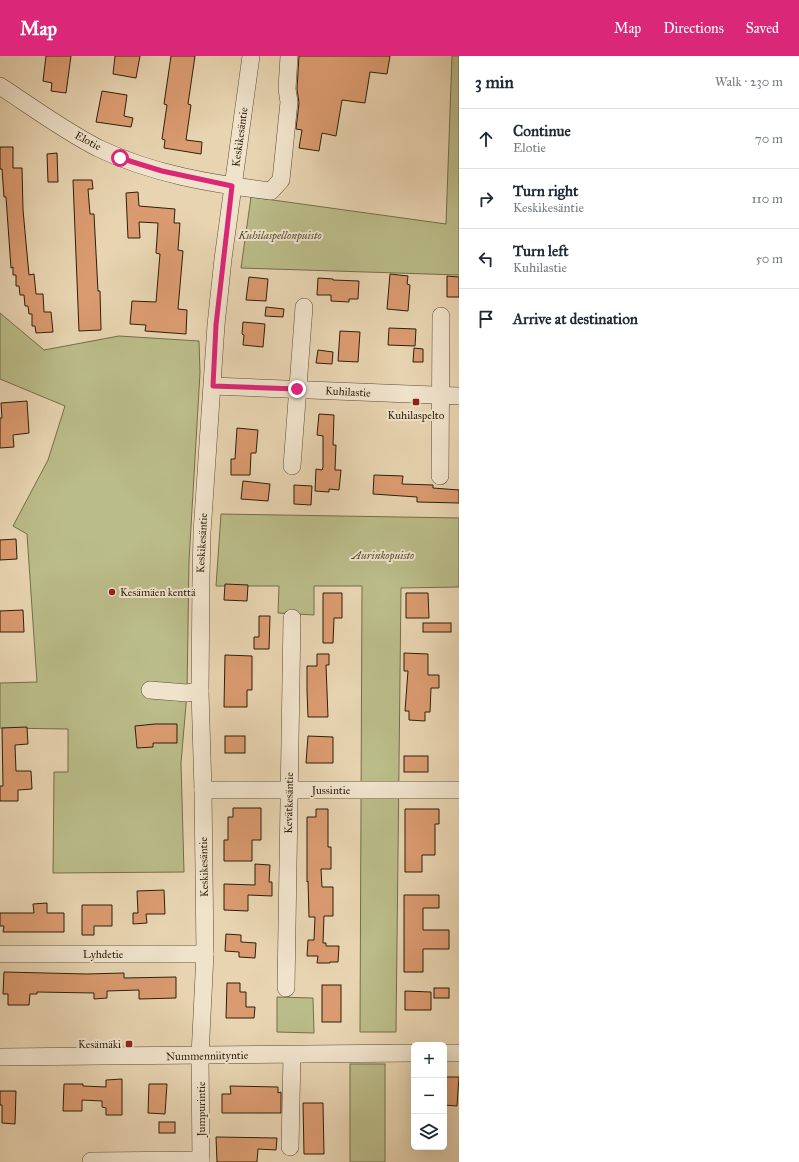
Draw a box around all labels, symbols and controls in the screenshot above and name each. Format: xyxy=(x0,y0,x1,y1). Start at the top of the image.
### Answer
text: Map xyxy=(20,17,57,40)
text: Map xyxy=(614,20,641,37)
text: Directions xyxy=(663,20,724,37)
text: Saved xyxy=(746,20,779,37)
text: 3 min xyxy=(475,72,514,93)
text: Walk · 230 m xyxy=(715,74,783,90)
street label: Keskikesäntie xyxy=(229,106,251,168)
text: Continue xyxy=(513,122,571,140)
icon: ahead xyxy=(475,128,497,150)
street label: Elotie xyxy=(73,129,104,153)
text: 70 m xyxy=(755,131,783,147)
text: Elotie xyxy=(513,140,546,156)
route start xyxy=(111,149,129,167)
text: Turn right xyxy=(513,182,578,200)
icon: right xyxy=(475,188,497,210)
text: 110 m xyxy=(751,191,783,207)
text: Keskikesäntie xyxy=(513,200,584,216)
park label: Kuhilaspellonpuisto xyxy=(237,229,322,243)
text: Turn left xyxy=(513,242,569,260)
icon: left xyxy=(475,248,497,270)
text: 50 m xyxy=(756,251,783,267)
text: Kuhilastie xyxy=(513,260,567,276)
icon: arrive xyxy=(475,308,497,330)
text: Arrive at destination xyxy=(513,310,638,328)
route end xyxy=(288,380,306,398)
street label: Kuhilastie xyxy=(325,384,372,400)
marker: Kuhilaspelto xyxy=(411,397,421,407)
place label: Kuhilaspelto xyxy=(388,409,445,422)
street label: Keskikesäntie xyxy=(194,512,210,573)
park label: Aurinkopuisto xyxy=(351,549,414,563)
place label: Kesämäen kenttä xyxy=(120,586,196,599)
marker: Kesämäen kenttä xyxy=(107,587,117,597)
street label: Kevätkesäntie xyxy=(282,772,296,834)
street label: Jussintie xyxy=(311,784,351,798)
street label: Keskikesäntie xyxy=(197,836,211,897)
street label: Lyhdetie xyxy=(83,948,124,961)
place label: Kesämäki xyxy=(78,1038,121,1051)
marker: Kesämäki xyxy=(124,1039,134,1049)
map controls xyxy=(411,1042,447,1150)
button: + xyxy=(411,1042,447,1078)
street label: Nummenniityntie xyxy=(166,1049,249,1063)
button: − xyxy=(411,1078,447,1114)
street label: Jumpurintie xyxy=(195,1081,209,1138)
button: layers xyxy=(411,1114,447,1150)

